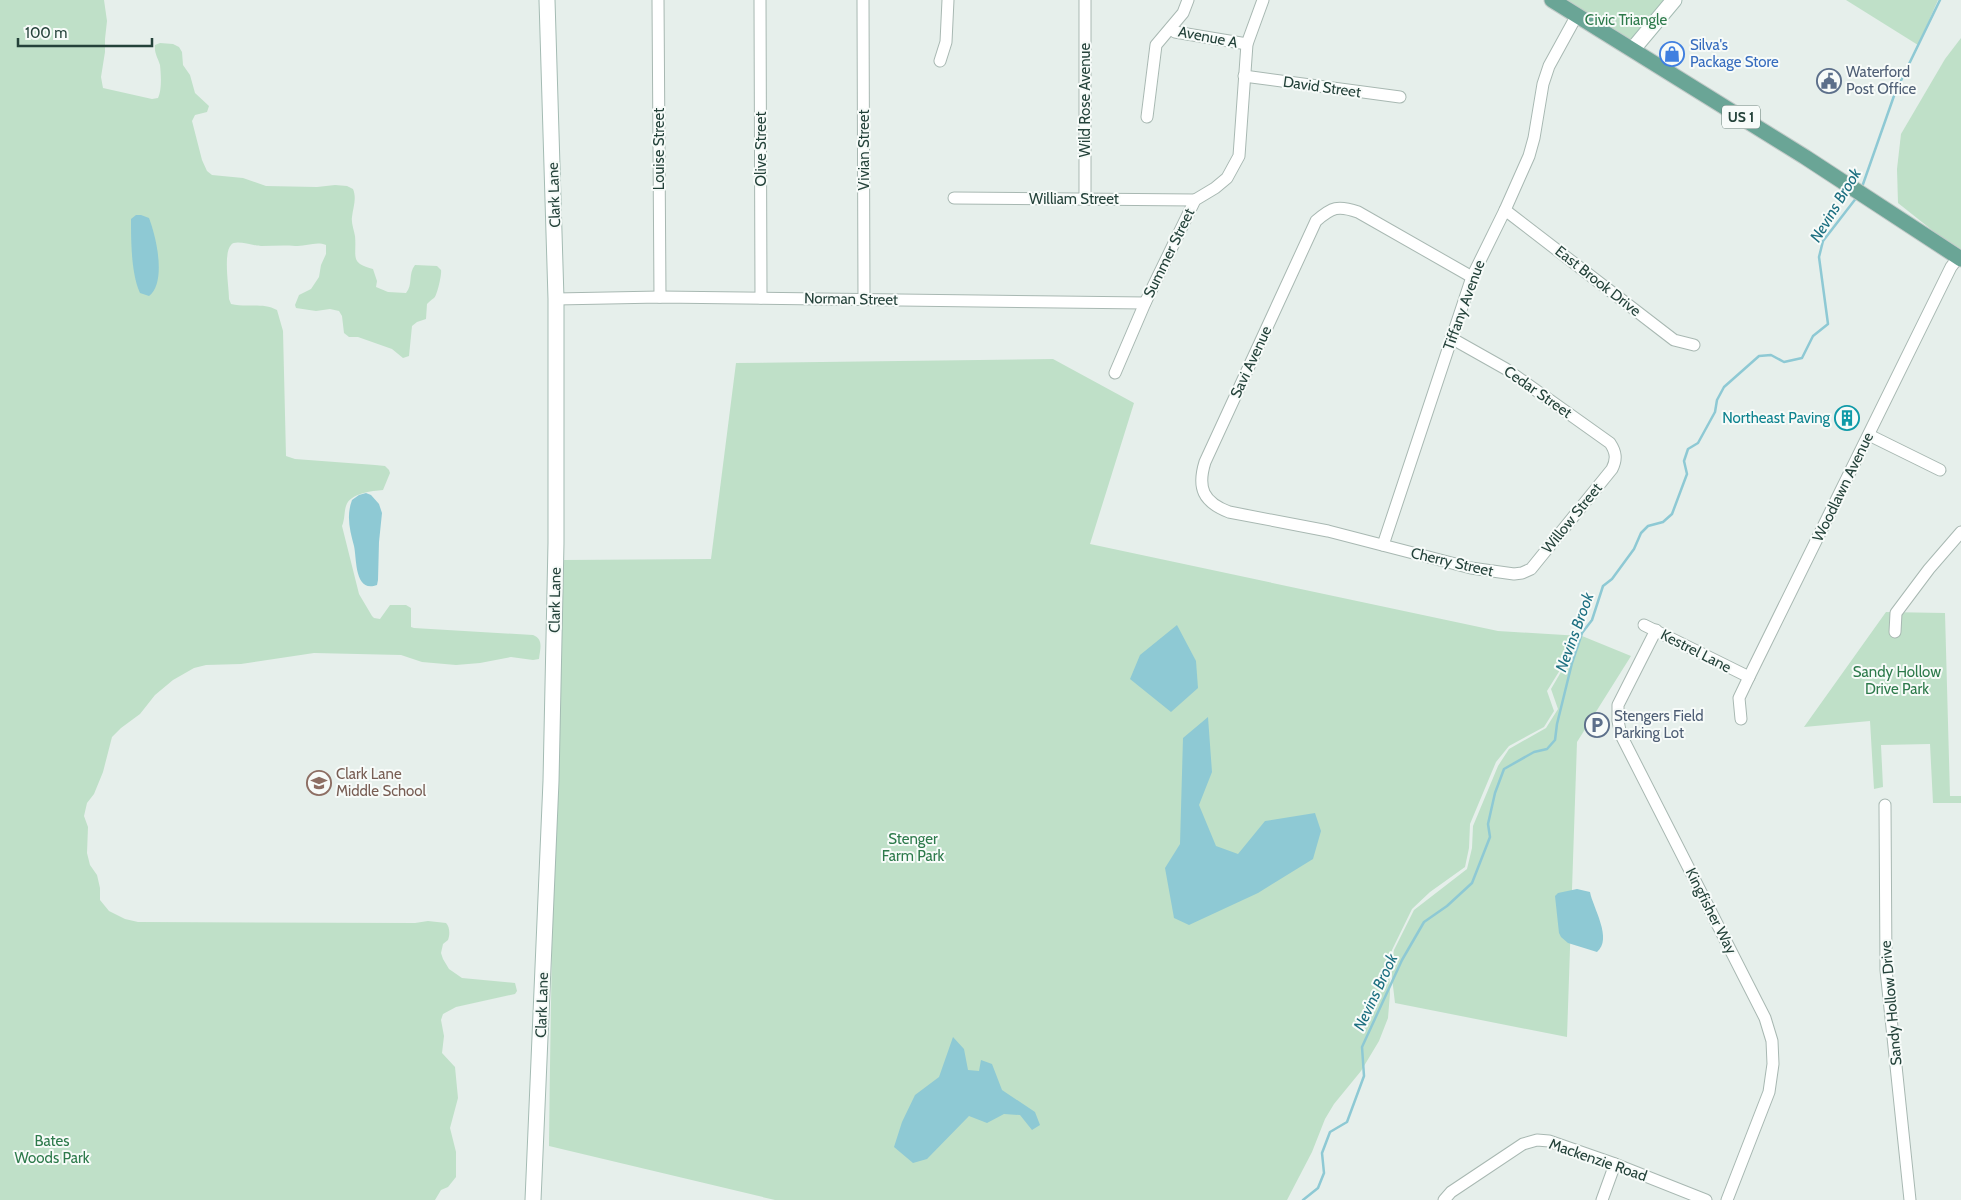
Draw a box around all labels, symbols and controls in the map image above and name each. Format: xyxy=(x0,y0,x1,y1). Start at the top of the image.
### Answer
park label: Civic Triangle xyxy=(1585,11,1668,29)
scale bar xyxy=(18,15,151,47)
street label: Avenue A xyxy=(1177,22,1240,52)
text: 100 m xyxy=(25,24,67,42)
place label: Silva's Package Store xyxy=(1690,36,1779,71)
shop icon: Silva's Package Store xyxy=(1659,41,1685,67)
street label: Wild Rose Avenue xyxy=(1076,43,1094,157)
place label: Waterford Post Office xyxy=(1846,63,1917,98)
public building icon: Waterford Post Office xyxy=(1816,68,1842,94)
street label: David Street xyxy=(1282,73,1362,101)
road number: US 1 xyxy=(1722,105,1760,128)
street label: Louise Street xyxy=(650,108,668,190)
street label: Vivian Street xyxy=(855,109,873,191)
street label: Olive Street xyxy=(752,111,770,187)
street label: Clark Lane xyxy=(544,162,564,228)
water label: Nevins Brook xyxy=(1806,164,1865,246)
street label: William Street xyxy=(1029,190,1119,208)
street label: Summer Street xyxy=(1140,205,1198,301)
street label: East Brook Drive xyxy=(1552,242,1645,320)
street label: Tiffany Avenue xyxy=(1439,257,1489,353)
street label: Norman Street xyxy=(804,289,898,309)
street label: Savi Avenue xyxy=(1227,323,1276,401)
street label: Cedar Street xyxy=(1501,362,1575,422)
building icon: Northeast Paving xyxy=(1834,405,1860,431)
place label: Northeast Paving xyxy=(1722,409,1831,427)
street label: Woodlawn Avenue xyxy=(1809,429,1877,545)
street label: Willow Street xyxy=(1538,479,1606,557)
street label: Cherry Street xyxy=(1409,544,1495,580)
street label: Clark Lane xyxy=(545,567,565,633)
water label: Nevins Brook xyxy=(1551,589,1598,674)
street label: Kestrel Lane xyxy=(1658,626,1735,677)
park label: Sandy Hollow Drive Park xyxy=(1853,663,1941,698)
place label: Stengers Field Parking Lot xyxy=(1614,707,1703,742)
parking icon: Stengers Field Parking Lot xyxy=(1584,712,1610,738)
place label: Clark Lane Middle School xyxy=(336,765,427,800)
school or university icon: Clark Lane Middle School xyxy=(306,770,332,796)
park label: Stenger Farm Park xyxy=(882,830,945,865)
street label: Kingfisher Way xyxy=(1682,865,1741,957)
street label: Sandy Hollow Drive xyxy=(1877,939,1905,1066)
water label: Nevins Brook xyxy=(1349,950,1402,1034)
street label: Clark Lane xyxy=(532,972,552,1038)
park label: Bates Woods Park xyxy=(14,1132,90,1167)
street label: Mackenzie Road xyxy=(1547,1135,1649,1185)

